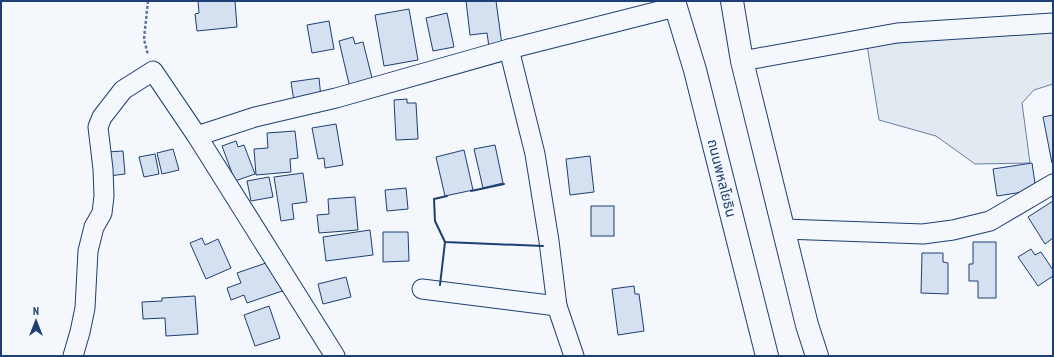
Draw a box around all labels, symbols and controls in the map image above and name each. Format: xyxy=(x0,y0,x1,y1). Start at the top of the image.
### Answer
street label: ถนนพหลโยธิน xyxy=(704,137,740,219)
north arrow xyxy=(16,301,56,341)
text: N xyxy=(33,304,39,318)

